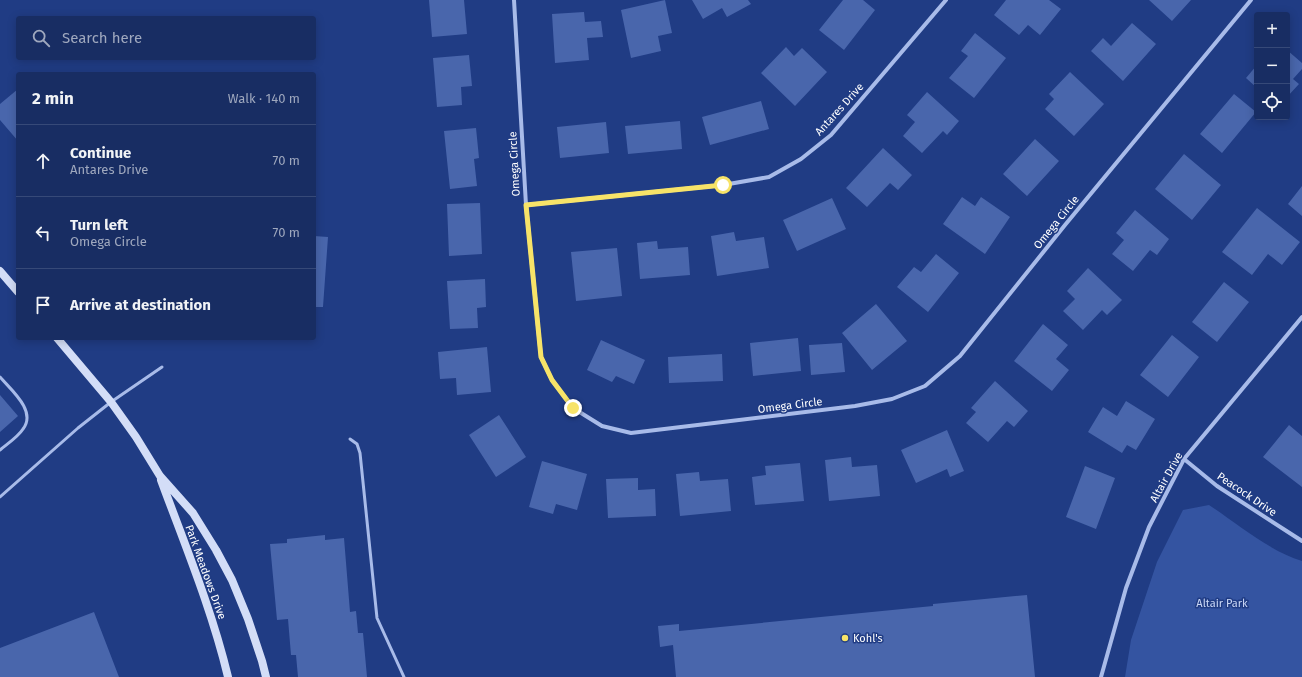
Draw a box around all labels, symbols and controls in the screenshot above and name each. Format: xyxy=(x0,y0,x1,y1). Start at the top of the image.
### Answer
map controls xyxy=(1254,12,1290,120)
button: + xyxy=(1254,12,1290,48)
search box xyxy=(16,16,316,60)
icon: search xyxy=(30,27,52,49)
text: Search here xyxy=(62,29,142,47)
button: − xyxy=(1254,48,1290,84)
street label: Antares Drive xyxy=(812,80,866,138)
button: locate xyxy=(1254,84,1290,120)
text: 2 min xyxy=(32,88,74,109)
text: Walk · 140 m xyxy=(228,91,300,106)
street label: Omega Circle xyxy=(506,131,523,197)
text: Continue xyxy=(70,144,131,162)
icon: ahead xyxy=(32,150,54,172)
text: 70 m xyxy=(273,153,300,168)
text: Antares Drive xyxy=(70,162,148,177)
route start xyxy=(714,176,732,194)
street label: Omega Circle xyxy=(1031,193,1082,252)
text: Turn left xyxy=(70,216,128,234)
icon: left xyxy=(32,222,54,244)
text: 70 m xyxy=(273,225,300,240)
text: Omega Circle xyxy=(70,234,147,249)
icon: arrive xyxy=(32,294,54,316)
text: Arrive at destination xyxy=(70,296,211,314)
street label: Omega Circle xyxy=(757,395,823,416)
route end xyxy=(564,399,582,417)
street label: Altair Drive xyxy=(1147,450,1186,505)
street label: Peacock Drive xyxy=(1214,470,1279,519)
street label: Park Meadows Drive xyxy=(182,523,229,621)
park label: Altair Park xyxy=(1196,597,1248,610)
place label: Kohl's xyxy=(853,632,883,645)
marker: Kohl's xyxy=(840,633,850,643)

